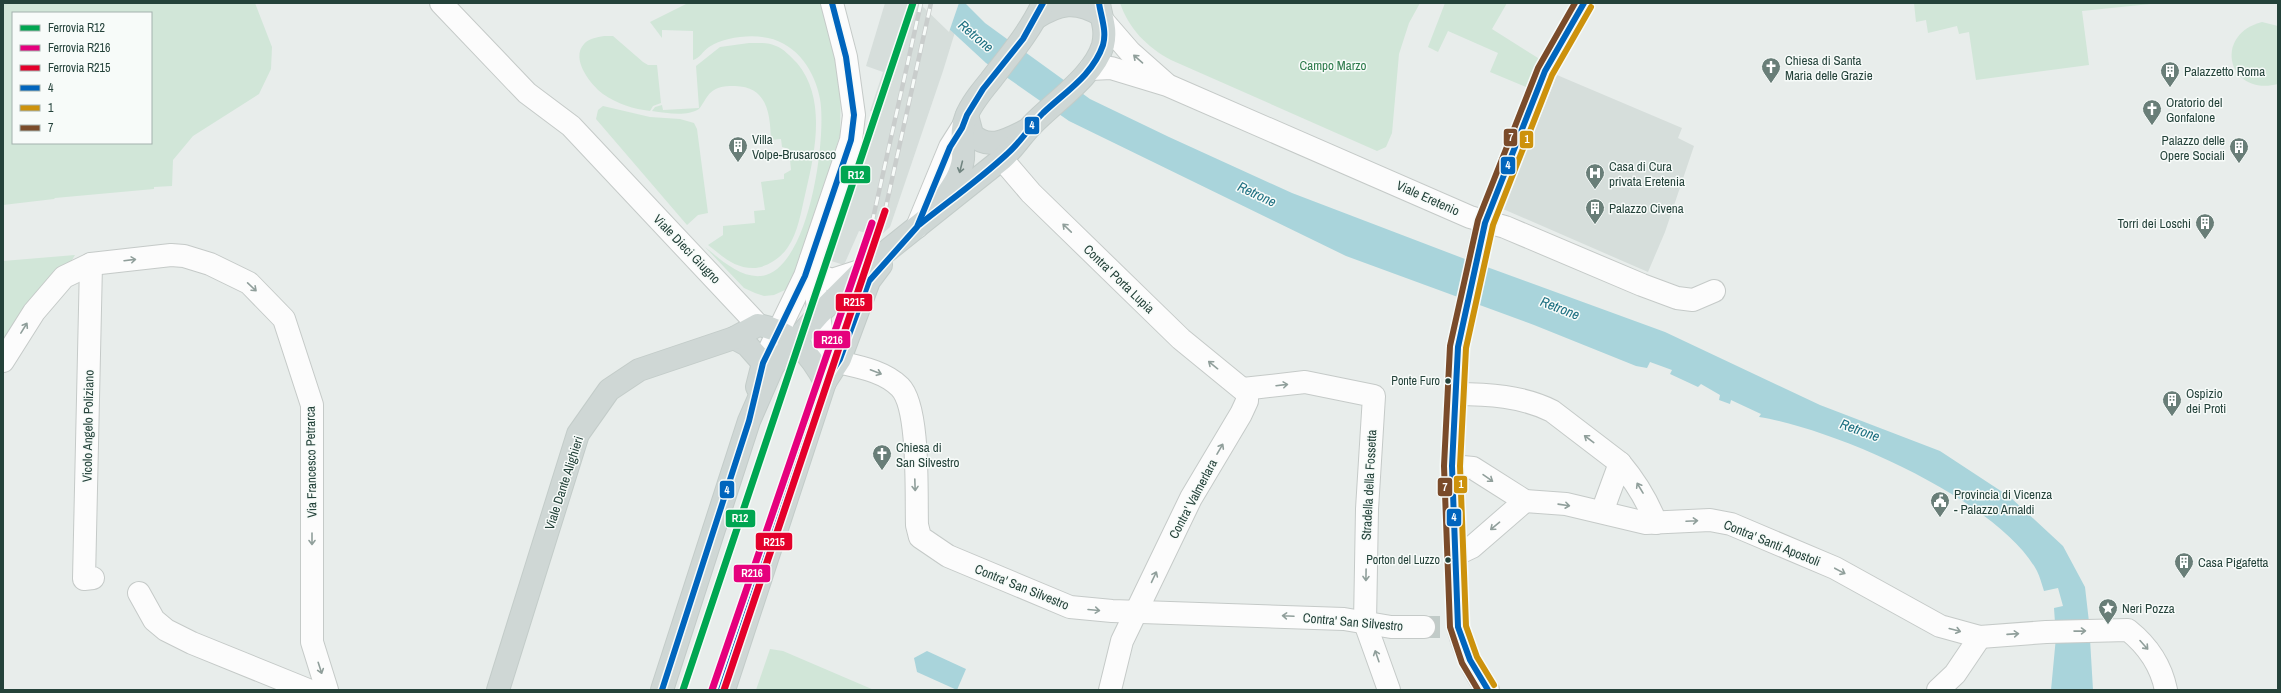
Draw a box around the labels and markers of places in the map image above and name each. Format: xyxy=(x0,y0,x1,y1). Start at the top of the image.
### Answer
place label: Chiesa di Santa Maria delle Grazie xyxy=(1785,52,1873,84)
church icon: Chiesa di Santa Maria delle Grazie xyxy=(1760,56,1782,84)
building icon: Palazzetto Roma xyxy=(2159,60,2181,88)
place label: Palazzetto Roma xyxy=(2184,63,2265,80)
place label: Oratorio del Gonfalone xyxy=(2166,94,2222,126)
church icon: Oratorio del Gonfalone xyxy=(2141,98,2163,126)
place label: Villa Volpe-Brusarosco xyxy=(752,131,836,163)
place label: Palazzo delle Opere Sociali xyxy=(2160,132,2225,164)
building icon: Villa Volpe-Brusarosco xyxy=(727,135,749,163)
building icon: Palazzo delle Opere Sociali xyxy=(2228,136,2250,164)
place label: Casa di Cura privata Eretenia xyxy=(1609,158,1685,190)
hospital icon: Casa di Cura privata Eretenia xyxy=(1584,162,1606,190)
building icon: Palazzo Civena xyxy=(1584,197,1606,225)
place label: Palazzo Civena xyxy=(1609,200,1684,217)
building icon: Torri dei Loschi xyxy=(2194,212,2216,240)
place label: Torri dei Loschi xyxy=(2118,215,2191,232)
place label: Ponte Furo xyxy=(1391,373,1440,389)
marker: Ponte Furo xyxy=(1443,376,1453,386)
place label: Ospizio dei Proti xyxy=(2186,385,2226,417)
building icon: Ospizio dei Proti xyxy=(2161,389,2183,417)
place label: Chiesa di San Silvestro xyxy=(896,439,959,471)
church icon: Chiesa di San Silvestro xyxy=(871,443,893,471)
place label: Provincia di Vicenza - Palazzo Arnaldi xyxy=(1954,486,2052,518)
public building icon: Provincia di Vicenza - Palazzo Arnaldi xyxy=(1929,490,1951,518)
building icon: Casa Pigafetta xyxy=(2173,551,2195,579)
place label: Porton del Luzzo xyxy=(1366,552,1440,568)
place label: Casa Pigafetta xyxy=(2198,554,2269,571)
marker: Porton del Luzzo xyxy=(1443,555,1453,565)
place icon: Neri Pozza xyxy=(2097,597,2119,625)
place label: Neri Pozza xyxy=(2122,600,2175,617)

